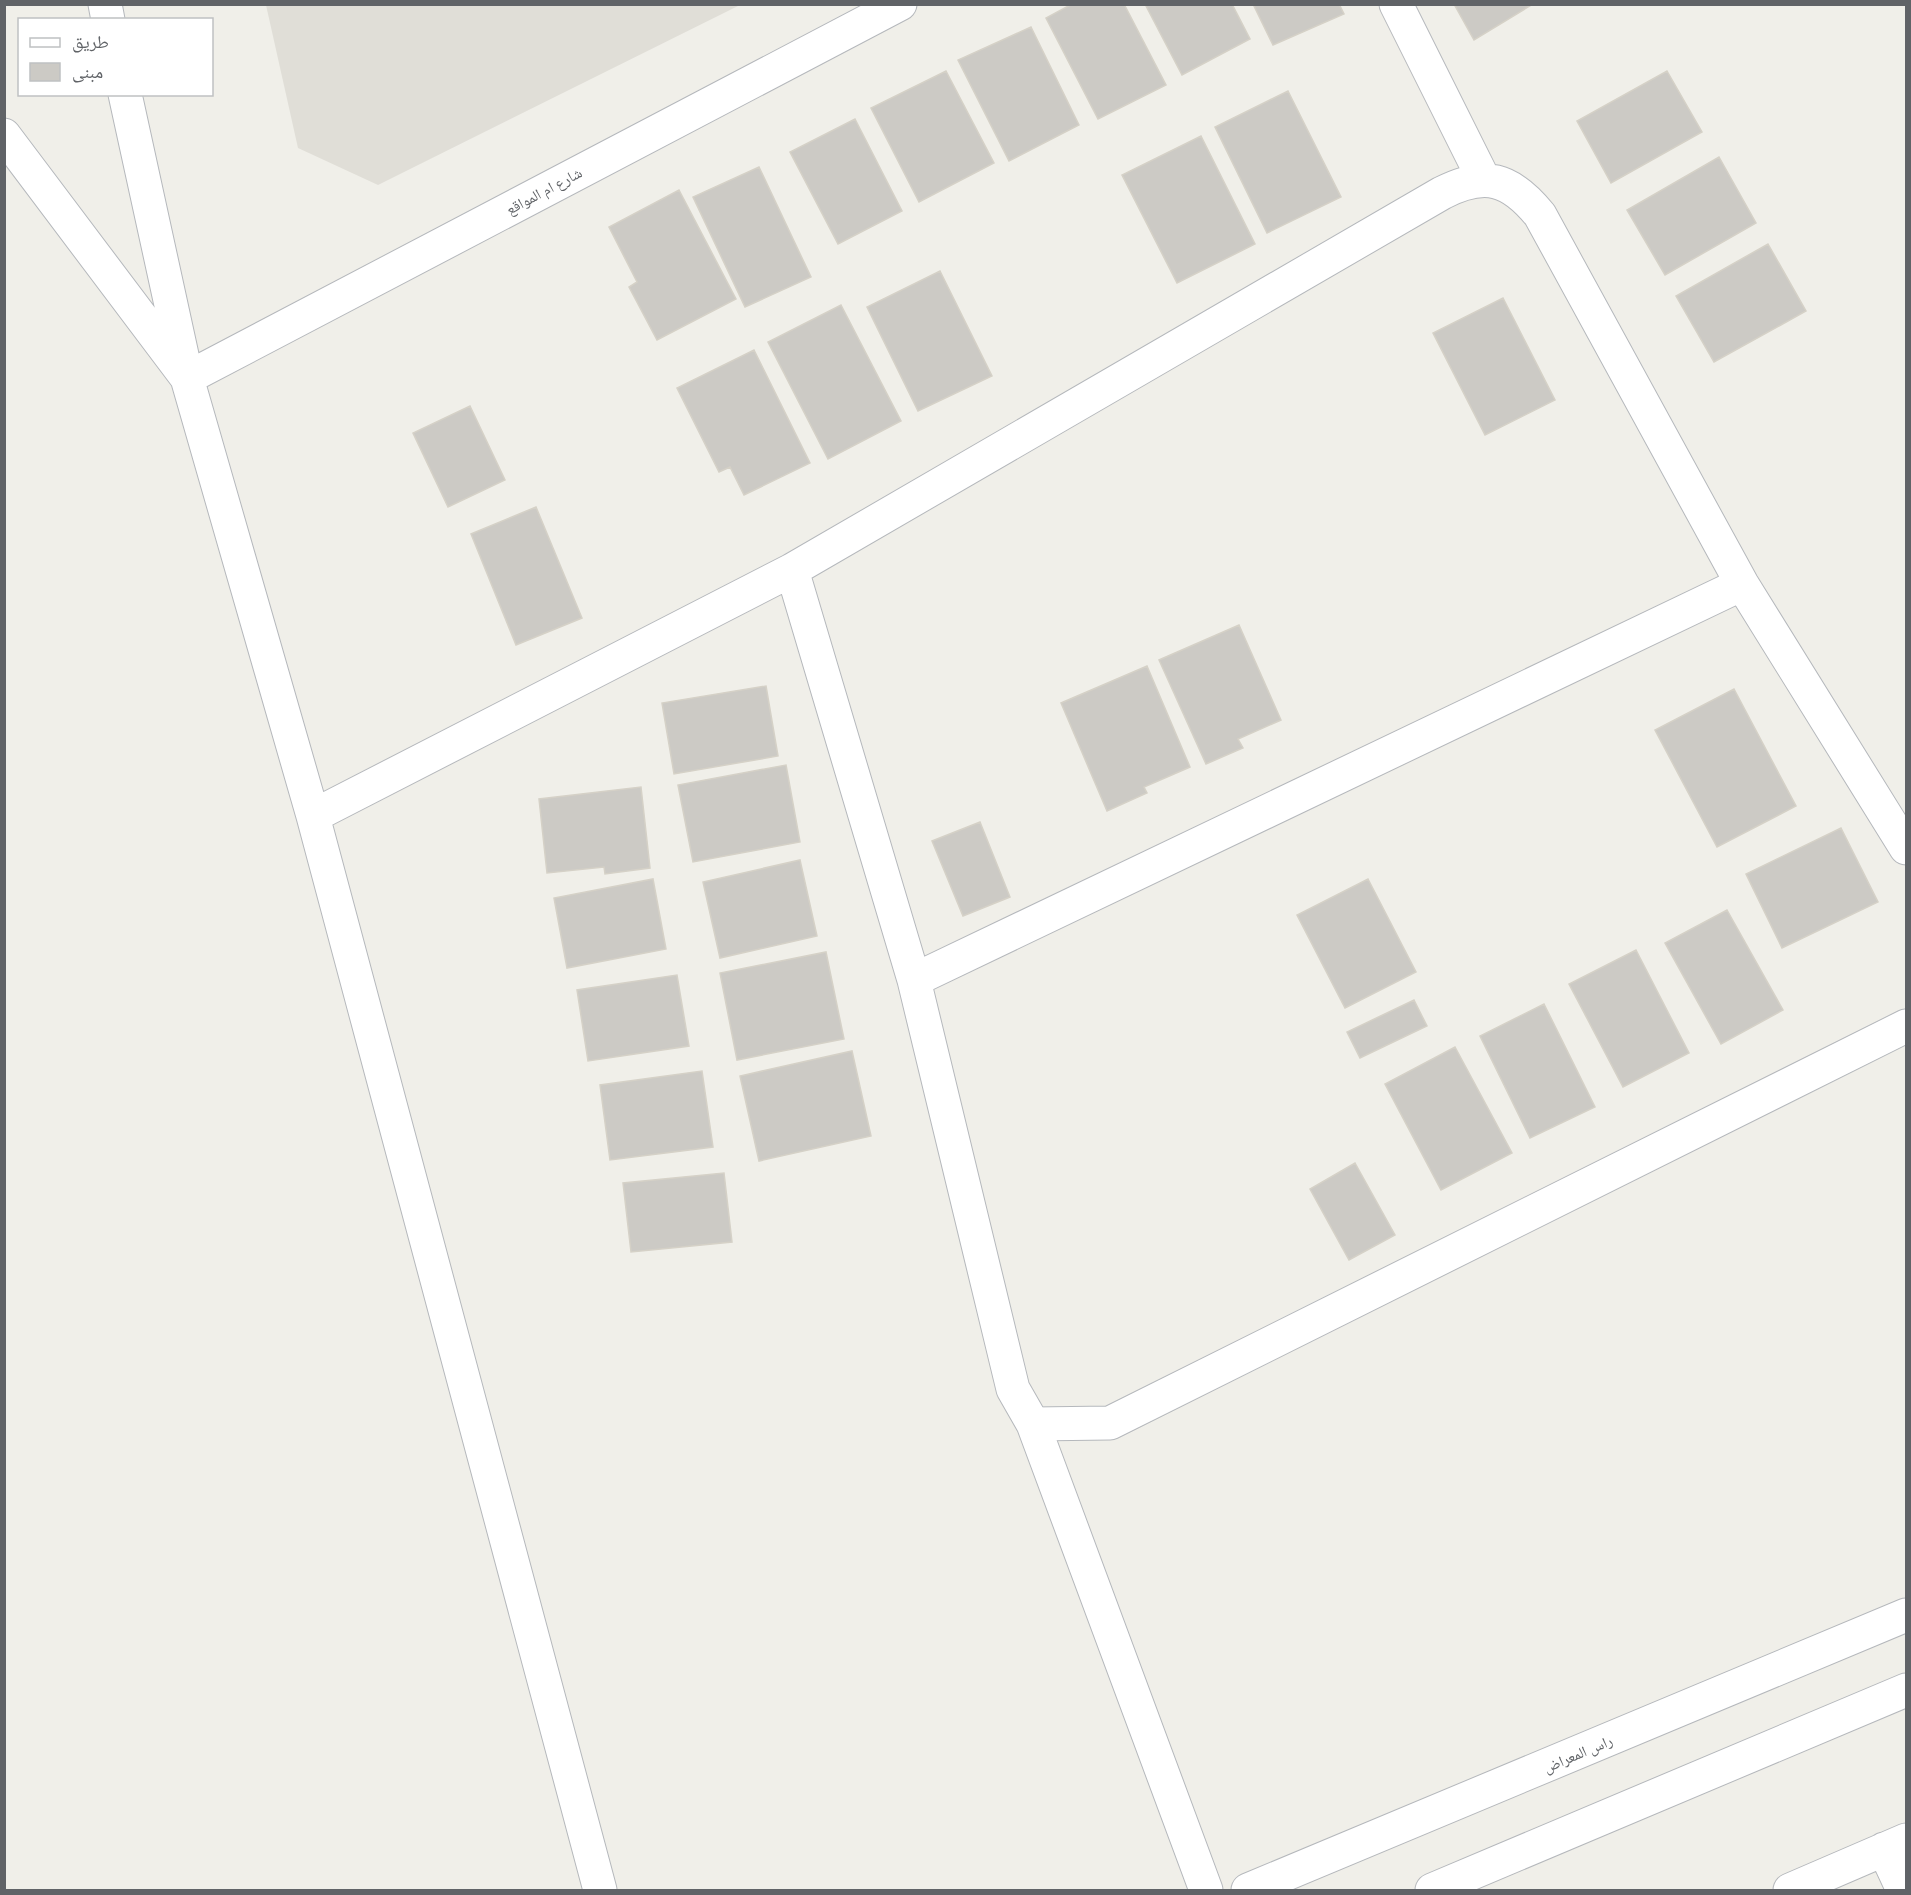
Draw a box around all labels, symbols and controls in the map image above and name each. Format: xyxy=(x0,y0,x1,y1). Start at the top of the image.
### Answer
legend xyxy=(18,18,213,96)
text: طريق xyxy=(72,29,109,54)
text: مبنى xyxy=(72,59,103,84)
street label: شارع ام المواقع xyxy=(502,162,586,219)
street label: راس المعراض xyxy=(1540,1729,1616,1778)

